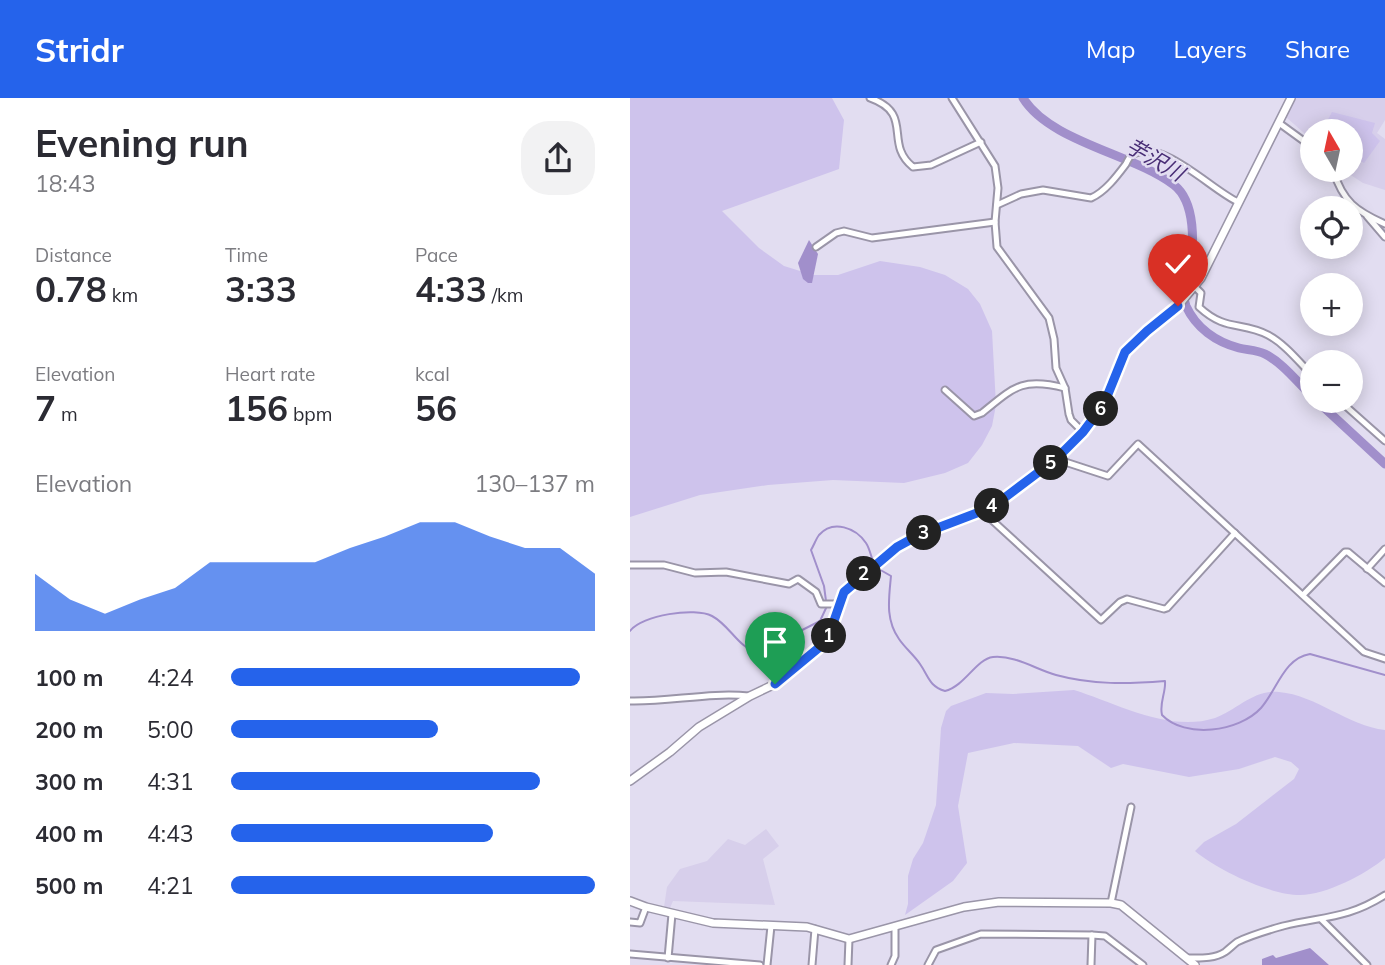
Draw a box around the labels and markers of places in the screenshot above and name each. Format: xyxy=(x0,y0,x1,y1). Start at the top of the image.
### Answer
pin xyxy=(1148,234,1208,306)
pin: 6 xyxy=(1084,392,1119,426)
pin: 5 xyxy=(1034,446,1068,480)
pin: 4 xyxy=(974,488,1010,524)
pin: 3 xyxy=(906,516,942,550)
pin: 2 xyxy=(846,556,882,592)
pin xyxy=(745,612,805,684)
pin: 1 xyxy=(812,618,846,654)

